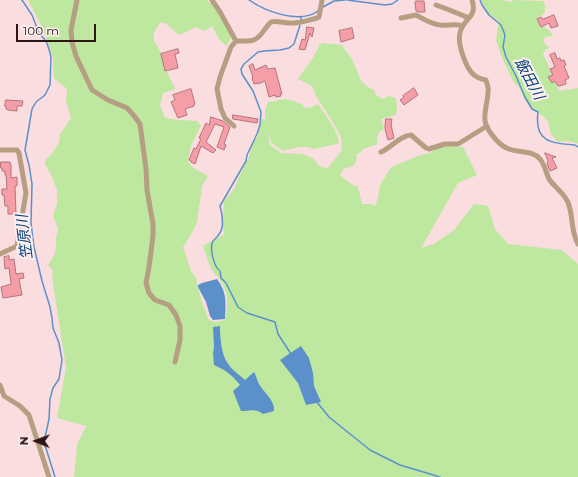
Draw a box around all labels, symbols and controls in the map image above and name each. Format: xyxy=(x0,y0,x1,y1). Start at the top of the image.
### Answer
scale bar xyxy=(18,16,98,42)
text: 100 m xyxy=(23,23,59,38)
water label: 飯田川 xyxy=(510,55,548,103)
water label: 笠原川 xyxy=(13,214,37,260)
north arrow xyxy=(16,421,56,461)
text: N xyxy=(17,436,31,445)

